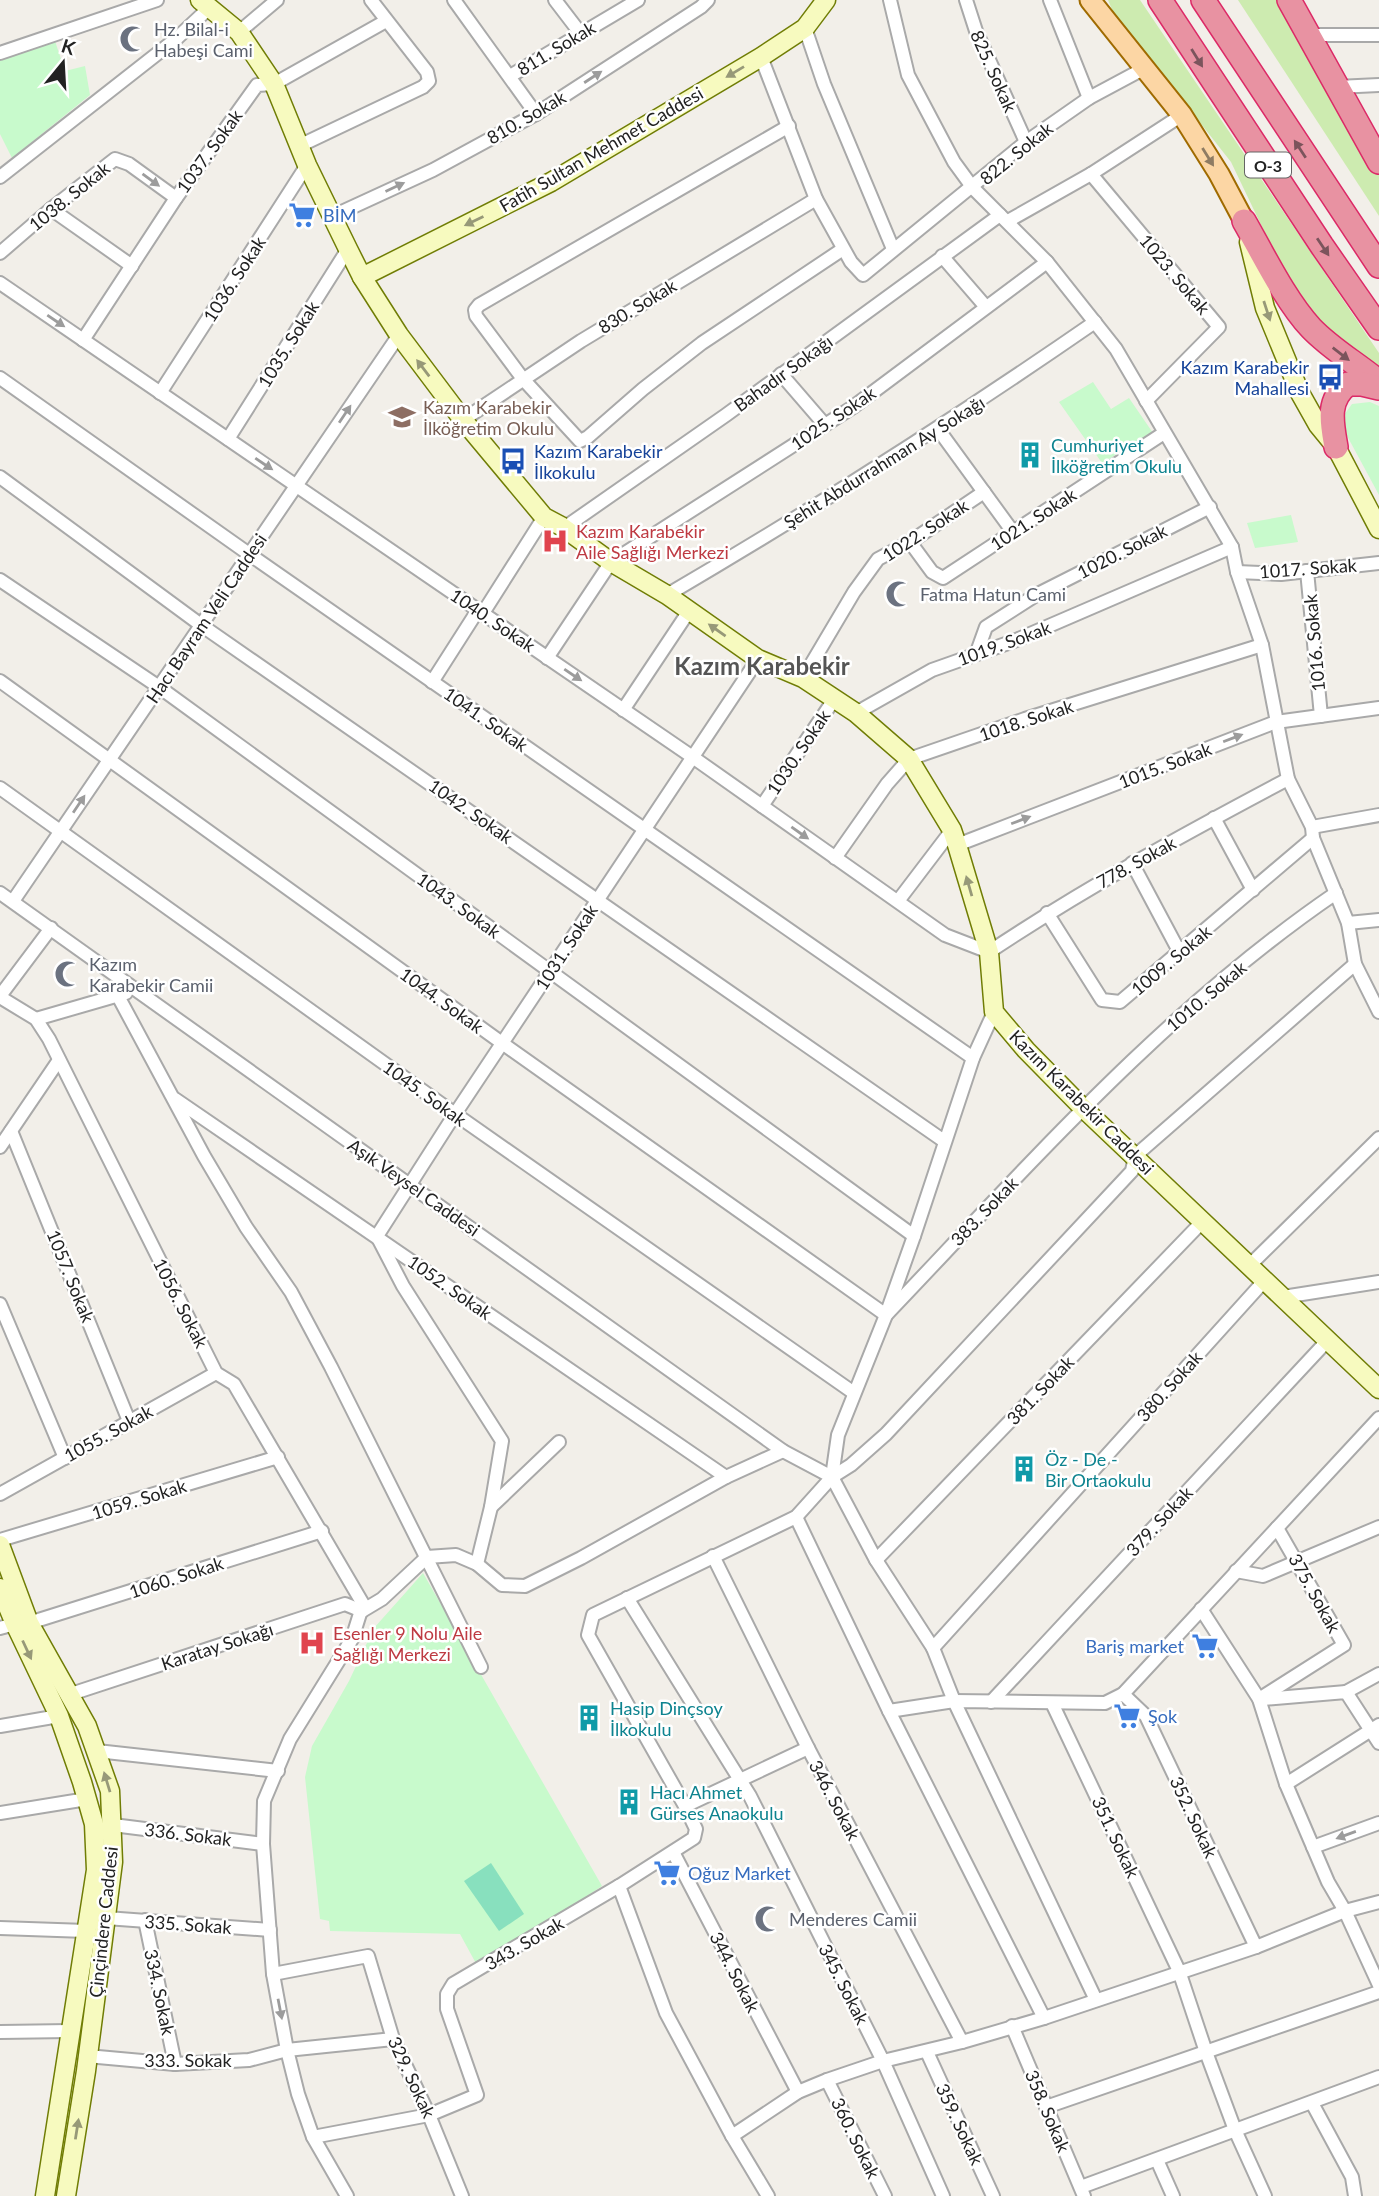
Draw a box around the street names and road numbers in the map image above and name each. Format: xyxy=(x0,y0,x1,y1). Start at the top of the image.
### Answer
street label: 811. Sokak xyxy=(513,16,600,80)
street label: 825. Sokak xyxy=(966,27,1022,116)
street label: Fatih Sultan Mehmet Caddesi xyxy=(495,82,707,216)
street label: 810. Sokak xyxy=(483,85,570,148)
street label: 1037. Sokak xyxy=(171,104,247,197)
street label: 822. Sokak xyxy=(975,116,1058,189)
road number: O-3 xyxy=(1245,153,1291,178)
street label: 1038. Sokak xyxy=(24,156,115,235)
street label: 1023. Sokak xyxy=(1135,229,1215,319)
street label: 1036. Sokak xyxy=(198,231,270,326)
street label: 830. Sokak xyxy=(594,274,681,338)
street label: 1035. Sokak xyxy=(253,296,324,391)
street label: Bahadır Sokağı xyxy=(729,330,837,416)
street label: 1025. Sokak xyxy=(786,381,880,454)
street label: Şehit Abdurrahman Ay Sokağı xyxy=(779,391,989,533)
street label: 1021. Sokak xyxy=(986,483,1081,555)
street label: 1022. Sokak xyxy=(878,494,973,566)
street label: 1020. Sokak xyxy=(1073,519,1171,583)
street label: Hacı Bayram Veli Caddesi xyxy=(141,529,271,707)
street label: 1017. Sokak xyxy=(1258,554,1358,582)
street label: 1040. Sokak xyxy=(446,584,540,657)
street label: 1016. Sokak xyxy=(1299,592,1329,693)
street label: 1019. Sokak xyxy=(954,616,1054,670)
street label: 1041. Sokak xyxy=(440,682,533,757)
street label: 1018. Sokak xyxy=(976,694,1077,746)
street label: 1030. Sokak xyxy=(762,705,835,799)
street label: 1015. Sokak xyxy=(1115,737,1215,793)
street label: 1042. Sokak xyxy=(425,774,518,849)
street label: 778. Sokak xyxy=(1092,831,1180,893)
street label: 1043. Sokak xyxy=(413,867,506,943)
street label: 1031. Sokak xyxy=(530,899,602,994)
street label: 1009. Sokak xyxy=(1126,920,1216,1000)
street label: 1010. Sokak xyxy=(1161,956,1251,1036)
street label: 1044. Sokak xyxy=(396,962,489,1038)
street label: Kazım Karabekir Caddesi xyxy=(1005,1025,1159,1179)
street label: 1045. Sokak xyxy=(379,1055,472,1131)
street label: Aşık Veysel Caddesi xyxy=(344,1133,484,1241)
street label: 383. Sokak xyxy=(946,1171,1023,1250)
street label: 1057. Sokak xyxy=(42,1227,100,1326)
street label: 1052. Sokak xyxy=(404,1250,497,1325)
street label: 1056. Sokak xyxy=(149,1254,213,1352)
street label: 380. Sokak xyxy=(1132,1346,1207,1426)
street label: 381. Sokak xyxy=(1002,1350,1079,1429)
street label: 1055. Sokak xyxy=(60,1399,157,1466)
street label: 1059. Sokak xyxy=(89,1474,190,1524)
street label: 379. Sokak xyxy=(1121,1481,1197,1560)
street label: 375. Sokak xyxy=(1284,1549,1346,1637)
street label: 1060. Sokak xyxy=(126,1551,227,1603)
street label: Karatay Sokağı xyxy=(158,1618,276,1674)
street label: 346. Sokak xyxy=(805,1756,866,1844)
street label: 352. Sokak xyxy=(1166,1773,1223,1862)
street label: 351. Sokak xyxy=(1088,1793,1145,1882)
street label: 336. Sokak xyxy=(143,1818,234,1850)
street label: Çinçindere Caddesi xyxy=(84,1845,122,1999)
street label: 335. Sokak xyxy=(144,1910,233,1938)
street label: 343. Sokak xyxy=(481,1911,568,1974)
street label: 344. Sokak xyxy=(705,1928,765,2017)
street label: 345. Sokak xyxy=(814,1940,874,2029)
street label: 334. Sokak xyxy=(140,1947,180,2038)
street label: 329. Sokak xyxy=(384,2033,441,2122)
street label: 333. Sokak xyxy=(144,2049,233,2071)
street label: 358. Sokak xyxy=(1021,2067,1076,2156)
street label: 359. Sokak xyxy=(932,2080,989,2169)
street label: 360. Sokak xyxy=(827,2094,885,2183)

